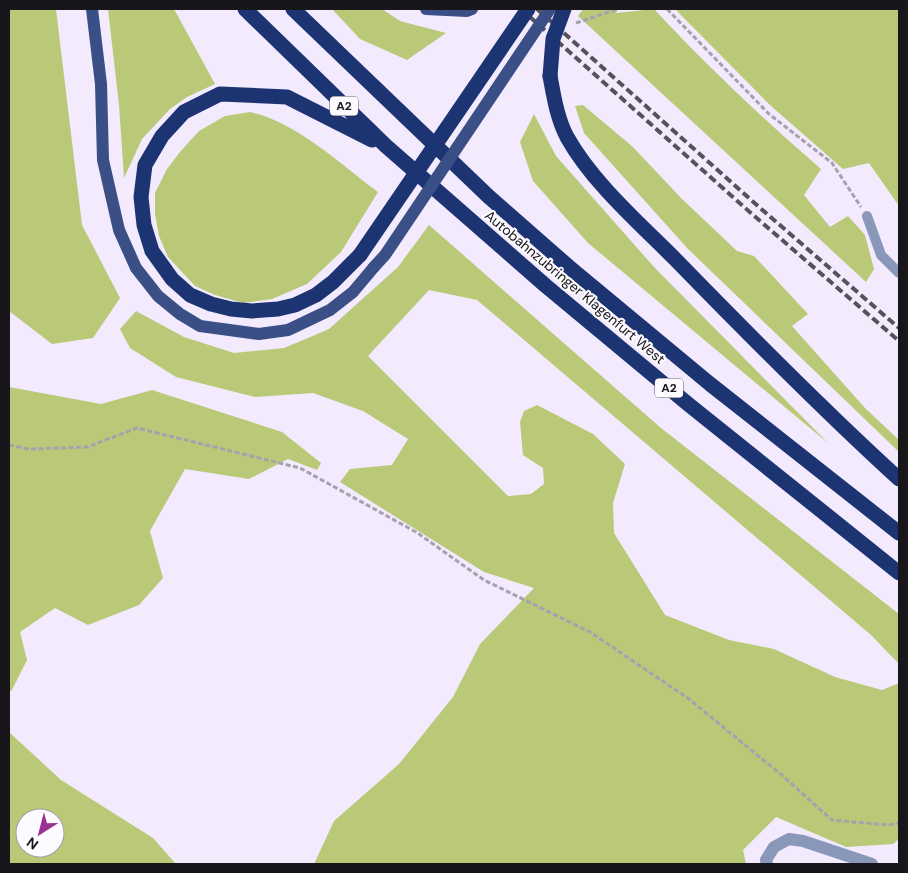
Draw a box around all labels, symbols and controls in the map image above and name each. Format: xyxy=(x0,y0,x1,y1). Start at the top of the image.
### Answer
road number: A2 xyxy=(330,96,358,115)
street label: Autobahnzubringer Klagenfurt West xyxy=(481,206,669,368)
road number: A2 xyxy=(655,378,683,398)
north arrow xyxy=(15,808,65,858)
text: N xyxy=(23,833,42,854)

